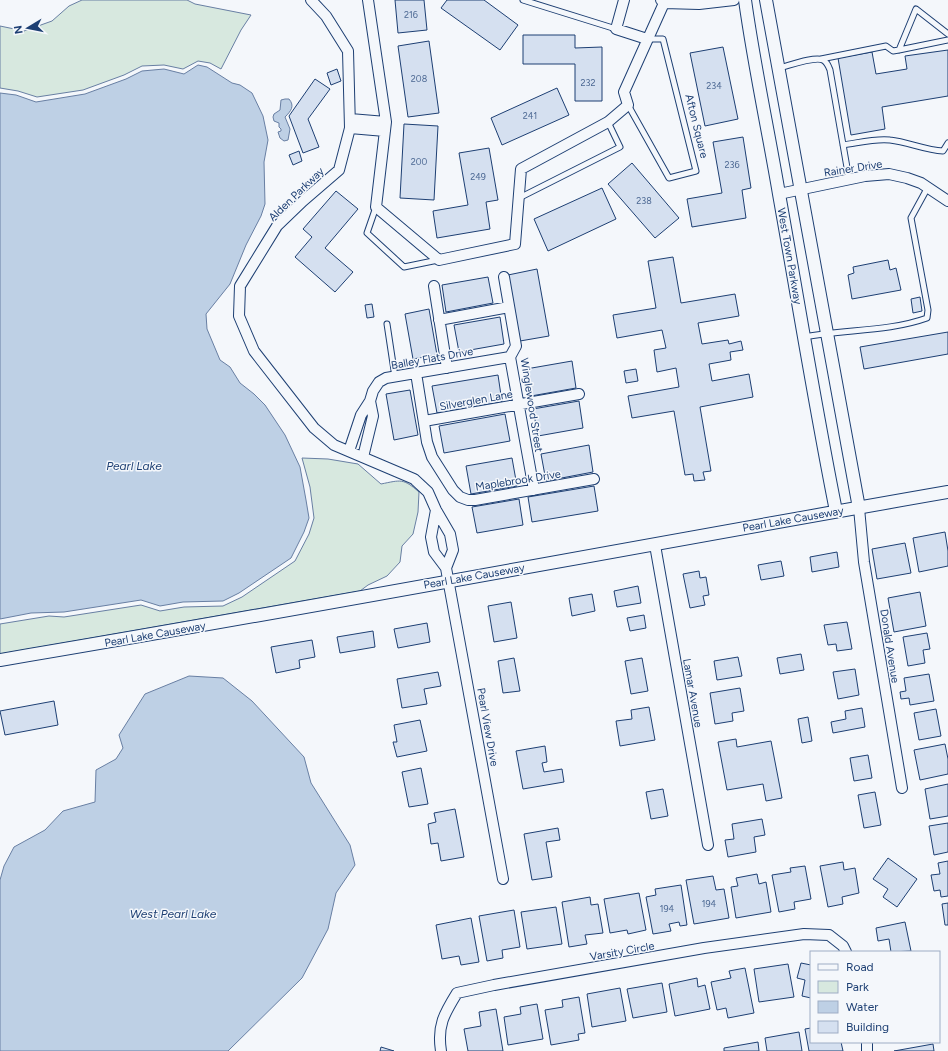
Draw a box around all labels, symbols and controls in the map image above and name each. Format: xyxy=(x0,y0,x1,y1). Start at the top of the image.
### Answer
north arrow xyxy=(8,8,48,48)
house number: 216 xyxy=(404,9,418,20)
text: N xyxy=(12,24,26,35)
house number: 208 xyxy=(411,73,428,84)
house number: 232 xyxy=(581,77,595,88)
house number: 234 xyxy=(706,80,722,91)
street label: Afton Square xyxy=(682,93,711,159)
house number: 241 xyxy=(523,110,537,121)
house number: 200 xyxy=(411,156,428,167)
street label: Rainer Drive xyxy=(823,157,883,180)
house number: 236 xyxy=(724,159,740,170)
street label: Alden Parkway xyxy=(266,165,327,224)
house number: 249 xyxy=(470,171,486,182)
house number: 238 xyxy=(636,195,652,206)
street label: West Town Parkway xyxy=(775,207,804,306)
street label: Balley Flats Drive xyxy=(390,345,474,372)
street label: Winglewood Street xyxy=(518,357,545,453)
street label: Silverglen Lane xyxy=(438,388,514,413)
water label: Pearl Lake xyxy=(106,459,162,473)
street label: Maplebrook Drive xyxy=(474,467,562,494)
street label: Pearl Lake Causeway xyxy=(741,504,845,535)
street label: Pearl Lake Causeway xyxy=(422,561,526,592)
street label: Donald Avenue xyxy=(877,608,902,684)
street label: Pearl Lake Causeway xyxy=(103,619,207,650)
street label: Lamar Avenue xyxy=(680,658,705,729)
street label: Pearl View Drive xyxy=(474,687,501,767)
house number: 194 xyxy=(702,898,717,909)
house number: 194 xyxy=(660,903,675,914)
water label: West Pearl Lake xyxy=(130,907,217,921)
street label: Varsity Circle xyxy=(589,939,655,964)
legend xyxy=(810,951,940,1043)
text: Road xyxy=(846,960,874,974)
text: Park xyxy=(846,980,869,994)
text: Water xyxy=(846,1000,878,1014)
text: Building xyxy=(846,1020,889,1034)

